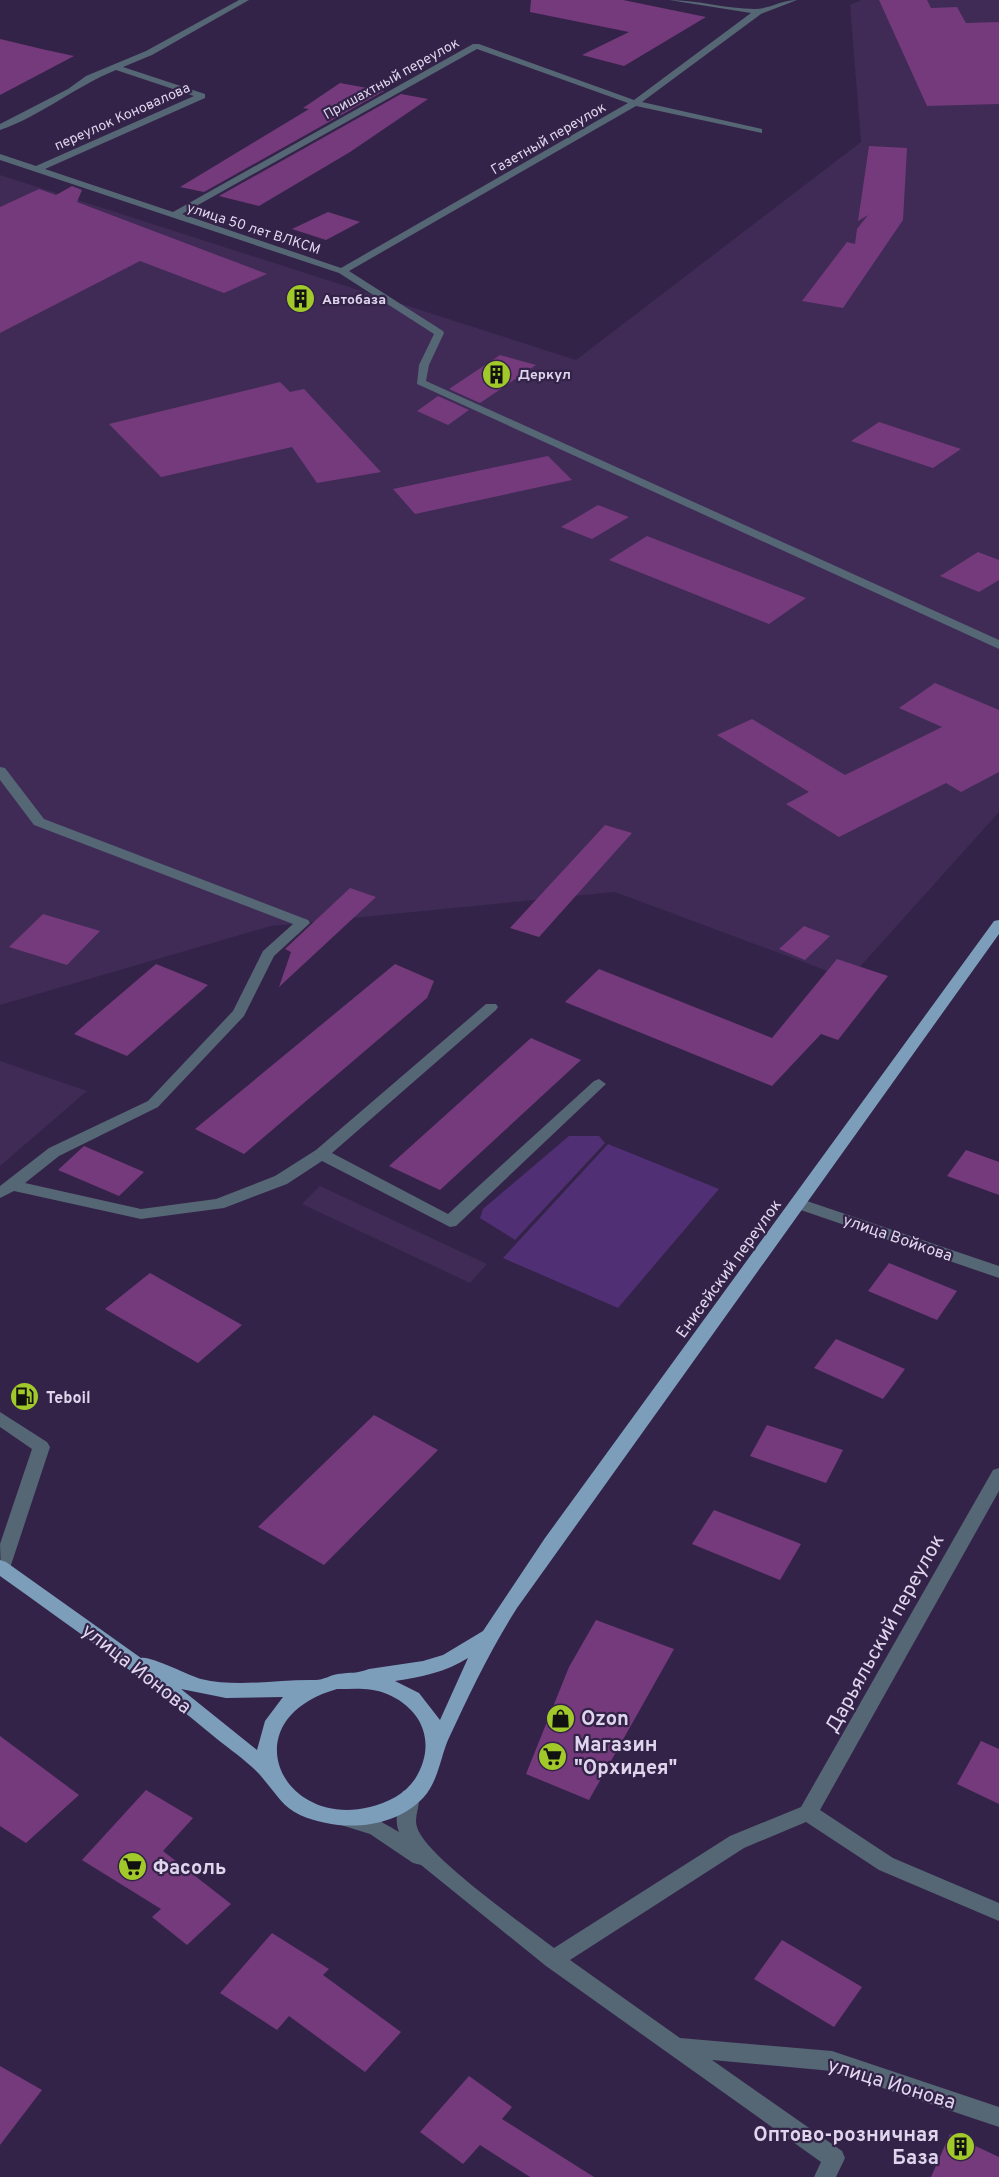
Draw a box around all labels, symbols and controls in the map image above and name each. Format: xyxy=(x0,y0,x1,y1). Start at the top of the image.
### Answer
street label: Пришахтный переулок xyxy=(321,35,463,124)
street label: переулок Коновалова xyxy=(52,80,193,155)
street label: Газетный переулок xyxy=(488,99,609,179)
street label: улица 50 лет ВЛКСМ xyxy=(185,200,323,259)
building icon: Автобаза xyxy=(285,283,317,315)
place label: Автобаза xyxy=(322,292,386,309)
building icon: Деркул xyxy=(481,358,513,390)
place label: Деркул xyxy=(518,367,571,384)
street label: Енисейский переулок xyxy=(673,1196,787,1343)
street label: улица Войкова xyxy=(840,1211,955,1267)
fuel station icon: Teboil xyxy=(9,1381,41,1413)
place label: Teboil xyxy=(46,1389,91,1409)
street label: Дарьяльский переулок xyxy=(820,1530,951,1738)
street label: улица Ионова xyxy=(75,1618,196,1721)
shop icon: Ozon xyxy=(544,1702,576,1734)
place label: Ozon xyxy=(581,1707,629,1733)
place label: Магазин "Орхидея" xyxy=(574,1733,677,1782)
supermarket icon: Магазин "Орхидея" xyxy=(537,1740,569,1772)
supermarket icon: Фасоль xyxy=(116,1851,148,1883)
place label: Фасоль xyxy=(153,1856,226,1882)
street label: улица Ионова xyxy=(824,2053,959,2117)
place label: Оптово-розничная База xyxy=(753,2123,939,2172)
building icon: Оптово-розничная База xyxy=(944,2130,976,2162)

